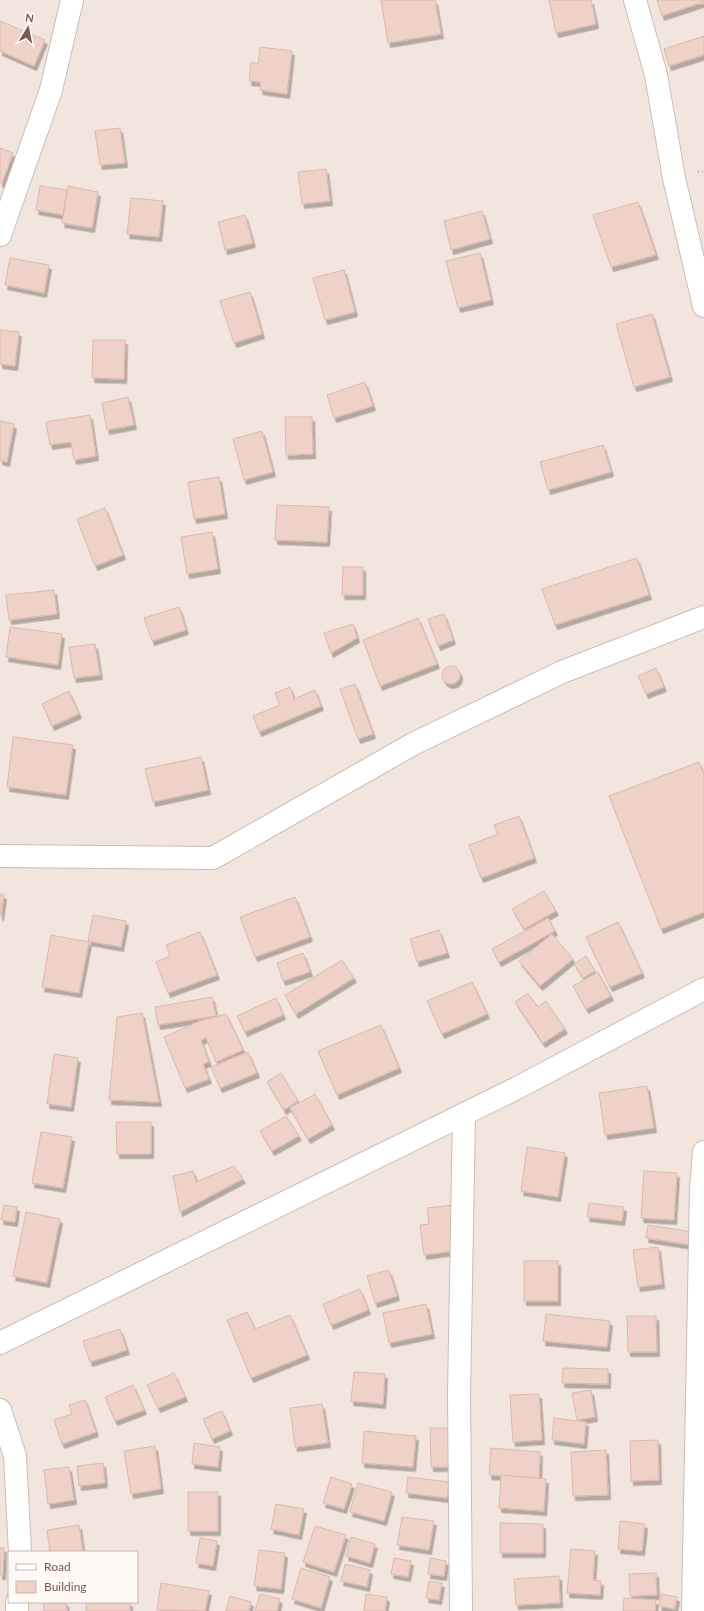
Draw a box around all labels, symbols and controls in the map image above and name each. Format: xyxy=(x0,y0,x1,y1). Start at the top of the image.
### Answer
north arrow xyxy=(8,8,48,48)
text: N xyxy=(25,11,35,25)
legend xyxy=(8,1551,138,1603)
text: Road xyxy=(44,1559,71,1574)
text: Building xyxy=(44,1579,87,1594)

